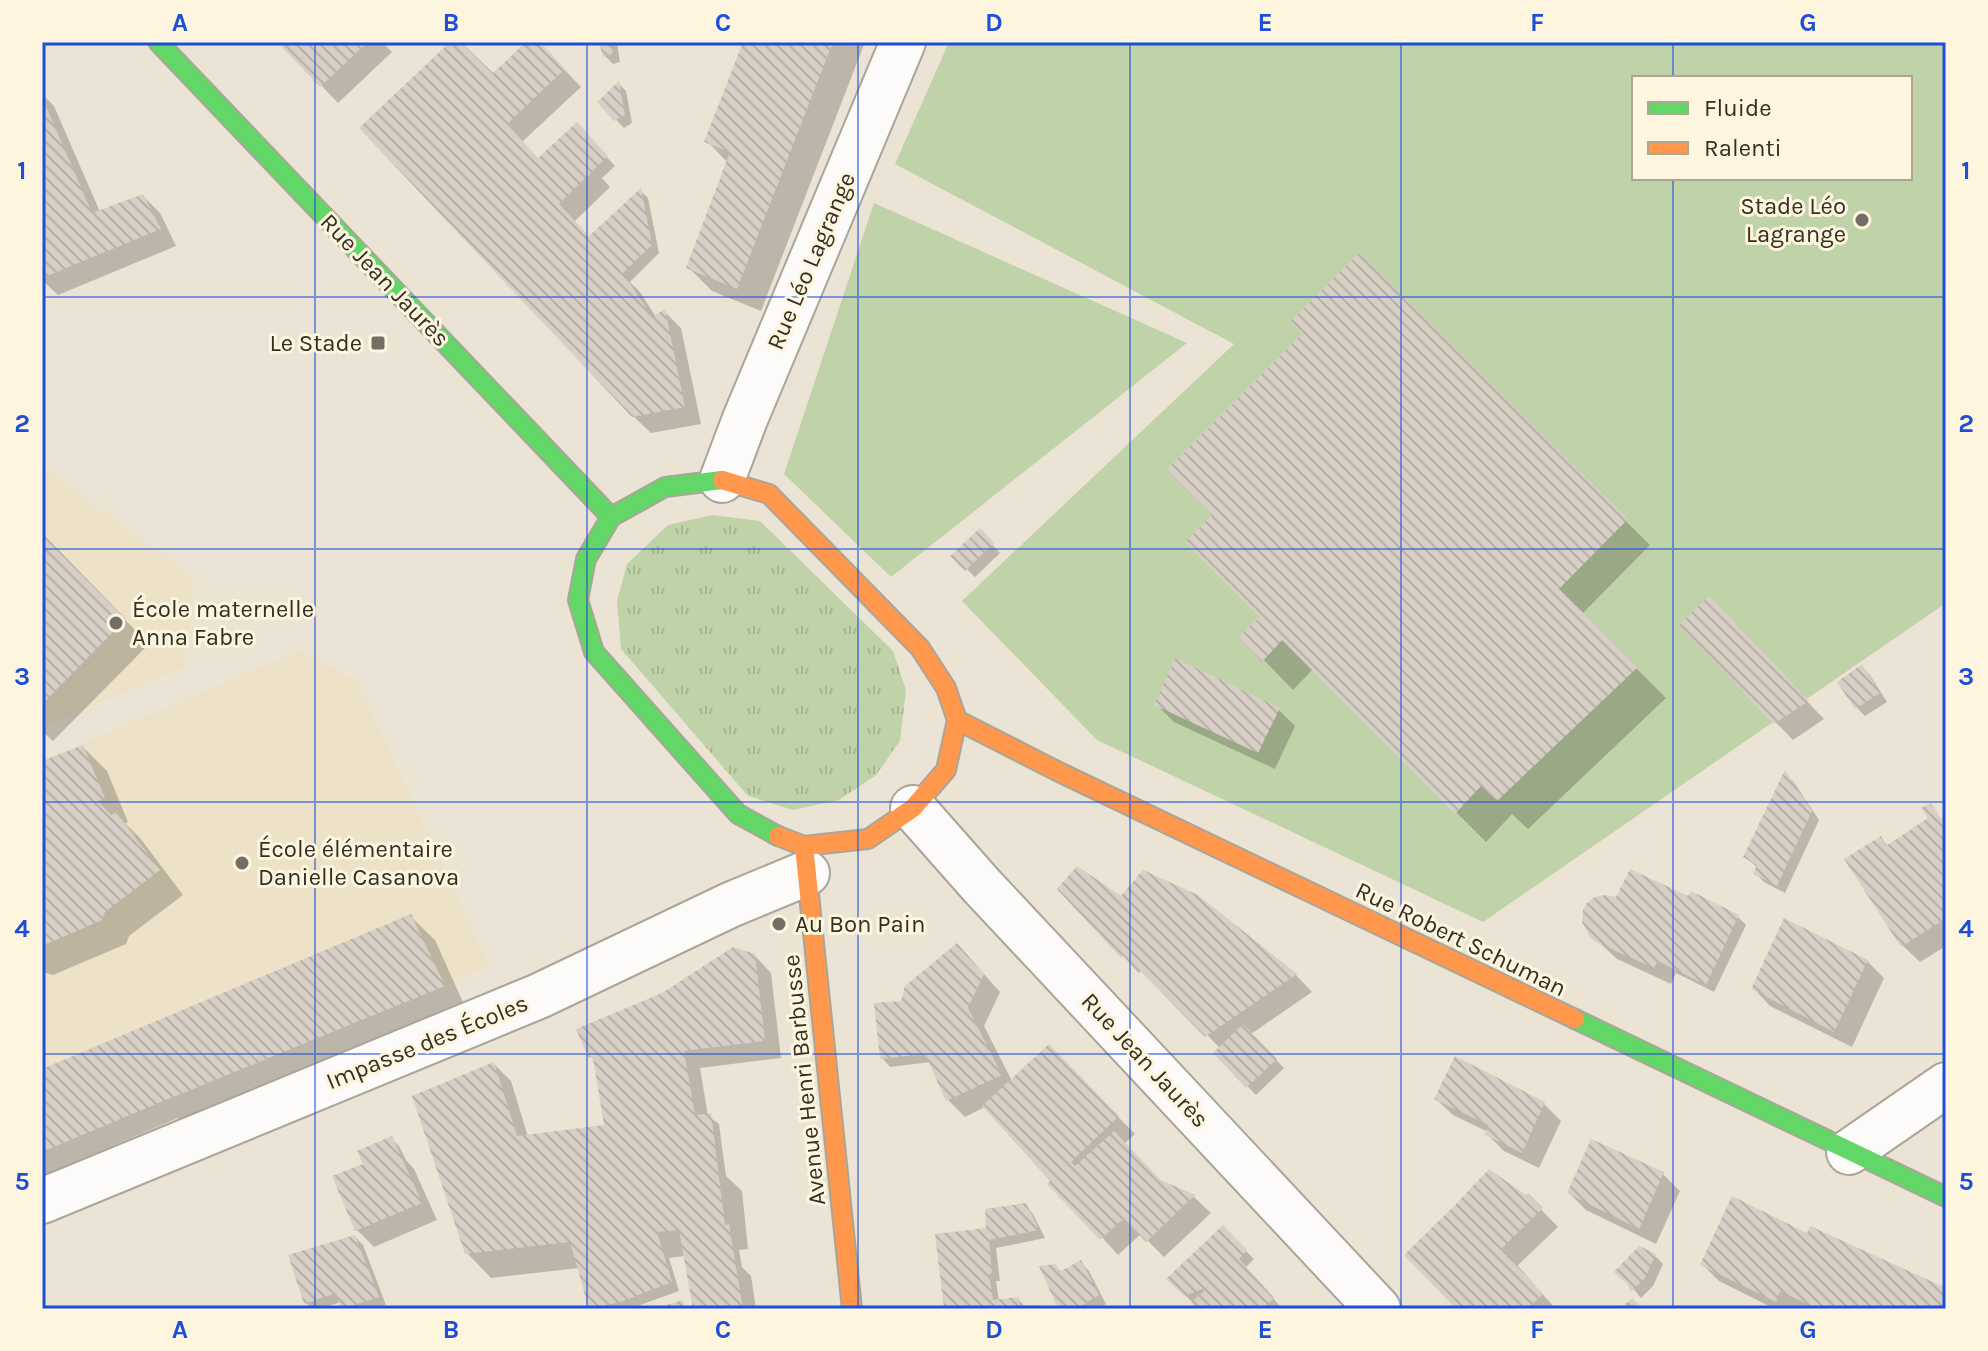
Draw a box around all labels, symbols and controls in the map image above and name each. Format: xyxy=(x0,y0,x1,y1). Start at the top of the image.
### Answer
text: A xyxy=(172,7,188,38)
text: B xyxy=(443,7,459,38)
text: C xyxy=(715,7,731,38)
text: D xyxy=(985,7,1003,38)
text: E xyxy=(1257,7,1273,38)
text: F xyxy=(1530,7,1544,38)
text: G xyxy=(1799,7,1817,38)
legend xyxy=(1632,76,1912,180)
text: Fluide xyxy=(1704,94,1772,122)
text: Ralenti xyxy=(1704,134,1782,162)
text: 1 xyxy=(17,155,27,186)
text: 1 xyxy=(1961,155,1971,186)
street label: Rue Léo Lagrange xyxy=(761,168,861,354)
place label: Stade Léo Lagrange xyxy=(1740,192,1846,248)
street label: Rue Jean Jaurès xyxy=(315,208,455,352)
marker: Stade Léo Lagrange xyxy=(1853,211,1871,229)
place label: Le Stade xyxy=(269,329,362,357)
marker: Le Stade xyxy=(369,334,387,352)
text: 2 xyxy=(14,408,30,439)
text: 2 xyxy=(1958,408,1974,439)
place label: École maternelle Anna Fabre xyxy=(132,594,314,651)
marker: École maternelle Anna Fabre xyxy=(107,614,125,632)
text: 3 xyxy=(14,661,30,692)
text: 3 xyxy=(1958,661,1974,692)
place label: École élémentaire Danielle Casanova xyxy=(258,834,459,891)
marker: École élémentaire Danielle Casanova xyxy=(233,854,251,872)
street label: Rue Robert Schuman xyxy=(1351,876,1571,1002)
place label: Au Bon Pain xyxy=(795,910,925,938)
text: 4 xyxy=(14,913,30,944)
text: 4 xyxy=(1958,913,1974,944)
marker: Au Bon Pain xyxy=(770,915,788,933)
street label: Avenue Henri Barbusse xyxy=(777,953,831,1207)
street label: Rue Jean Jaurès xyxy=(1076,987,1214,1133)
street label: Impasse des Écoles xyxy=(322,988,532,1095)
text: 5 xyxy=(14,1166,30,1197)
text: 5 xyxy=(1958,1166,1974,1197)
text: A xyxy=(172,1314,188,1345)
text: B xyxy=(443,1314,459,1345)
text: C xyxy=(715,1314,731,1345)
text: D xyxy=(985,1314,1003,1345)
text: E xyxy=(1257,1314,1273,1345)
text: F xyxy=(1530,1314,1544,1345)
text: G xyxy=(1799,1314,1817,1345)

